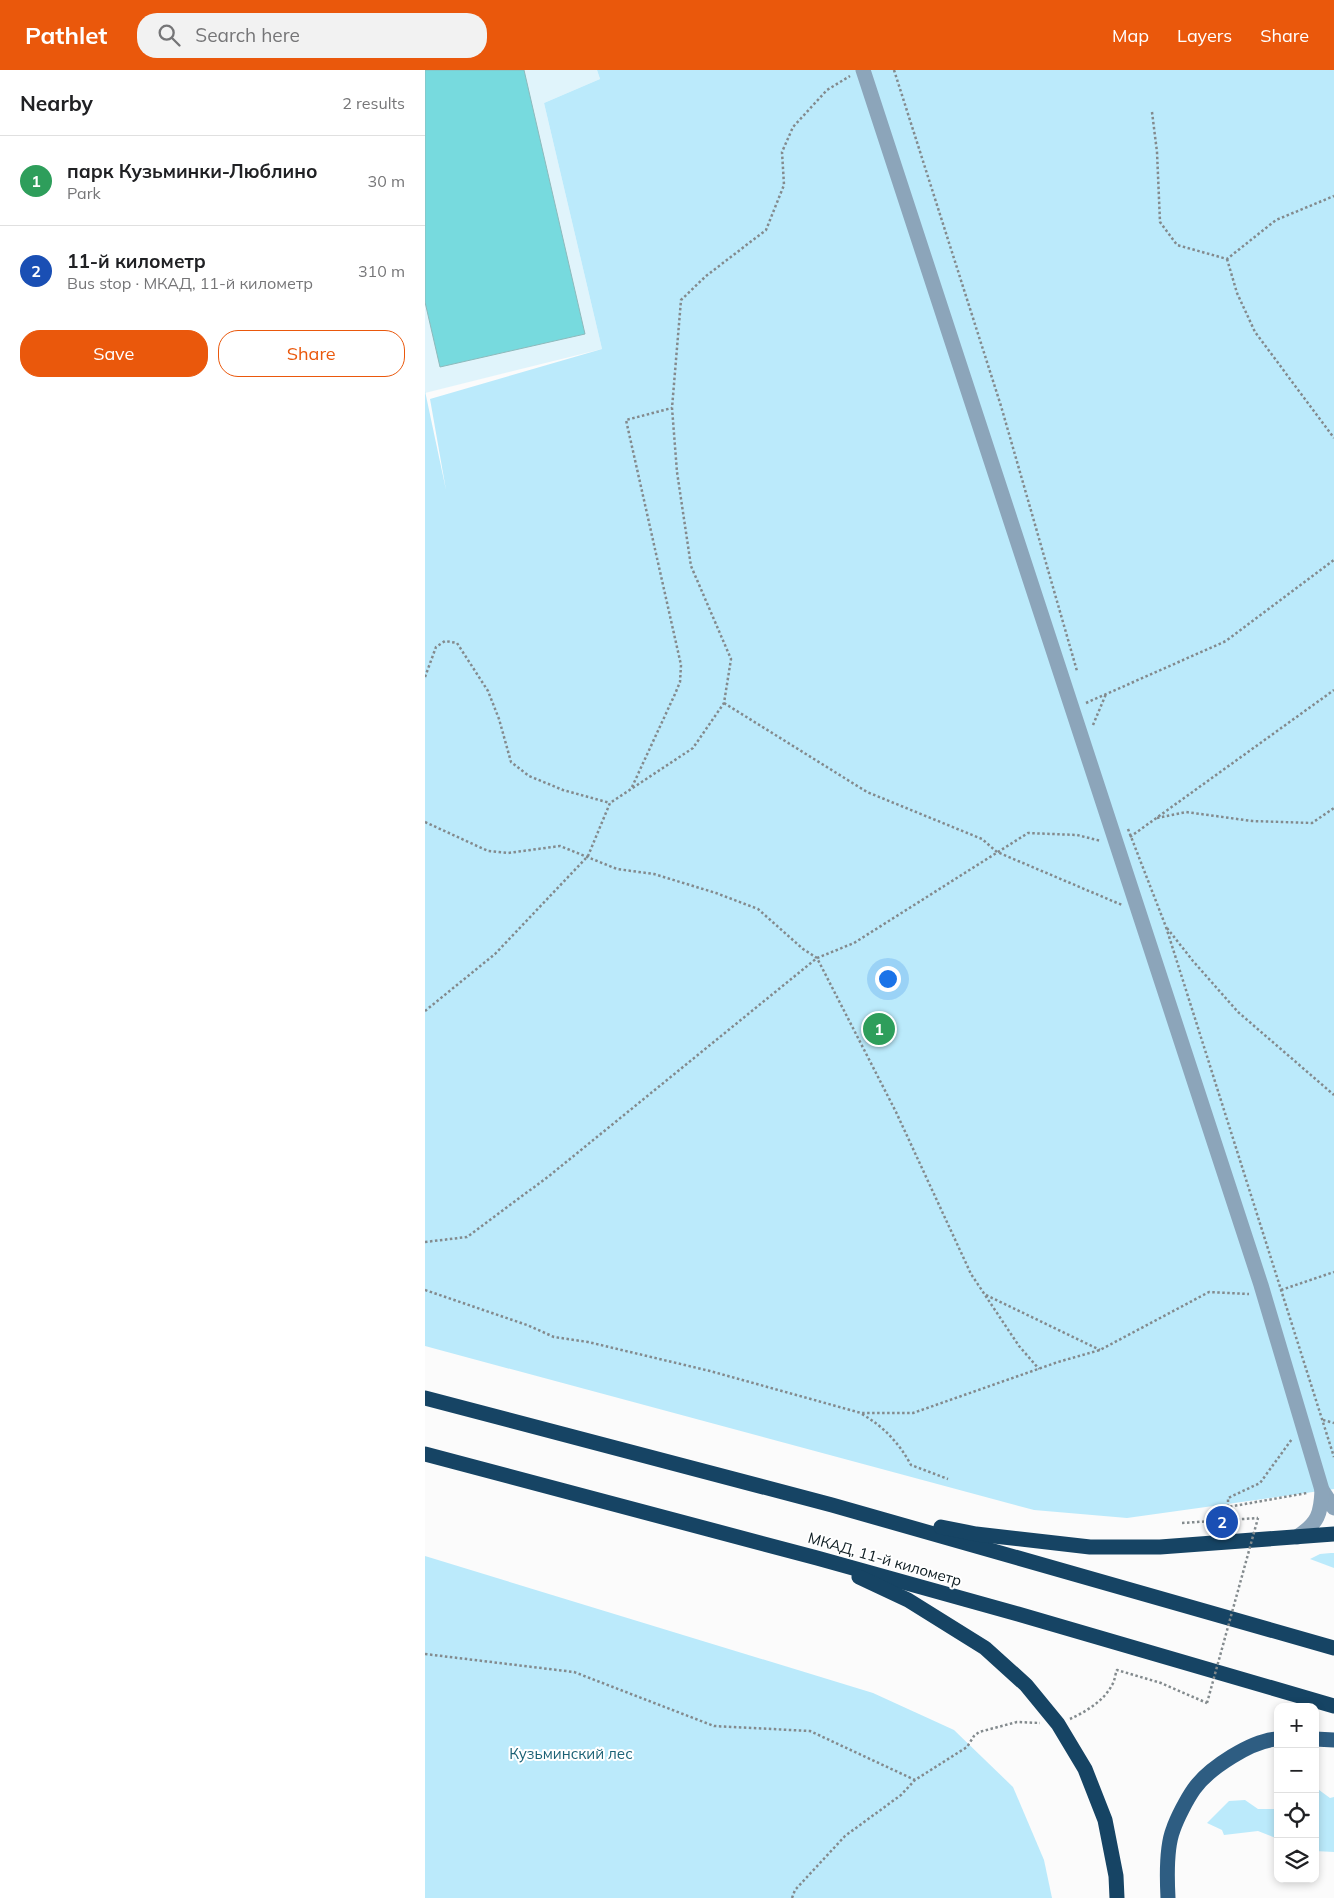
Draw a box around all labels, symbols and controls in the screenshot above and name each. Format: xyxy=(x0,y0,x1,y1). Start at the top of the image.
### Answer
search box xyxy=(137,13,487,58)
text: Pathlet xyxy=(25,20,107,50)
icon: search xyxy=(155,21,183,49)
text: Search here xyxy=(195,23,300,47)
text: Map xyxy=(1112,24,1149,47)
text: Layers xyxy=(1177,24,1232,47)
text: Share xyxy=(1260,24,1309,47)
text: Nearby xyxy=(20,90,93,116)
text: 2 results xyxy=(342,93,405,113)
text: парк Кузьминки-Люблино xyxy=(67,159,317,183)
text: 1 xyxy=(31,171,41,191)
text: 30 m xyxy=(368,171,405,191)
text: Park xyxy=(67,183,101,203)
text: 11-й километр xyxy=(67,249,206,273)
text: 2 xyxy=(31,261,41,281)
text: 310 m xyxy=(358,261,405,281)
text: Bus stop · МКАД, 11-й километр xyxy=(67,273,313,293)
button: Save xyxy=(20,330,208,377)
button: Share xyxy=(218,330,405,377)
your location xyxy=(875,966,901,992)
pin: 1 xyxy=(863,1010,895,1048)
pin: 2 xyxy=(1206,1503,1238,1541)
street label: МКАД, 11-й километр xyxy=(806,1528,964,1590)
map controls xyxy=(1274,1703,1319,1883)
button: + xyxy=(1274,1703,1319,1748)
park label: Кузьминский лес xyxy=(509,1744,633,1763)
button: − xyxy=(1274,1748,1319,1793)
button: locate xyxy=(1274,1793,1319,1838)
button: layers xyxy=(1274,1838,1319,1883)

